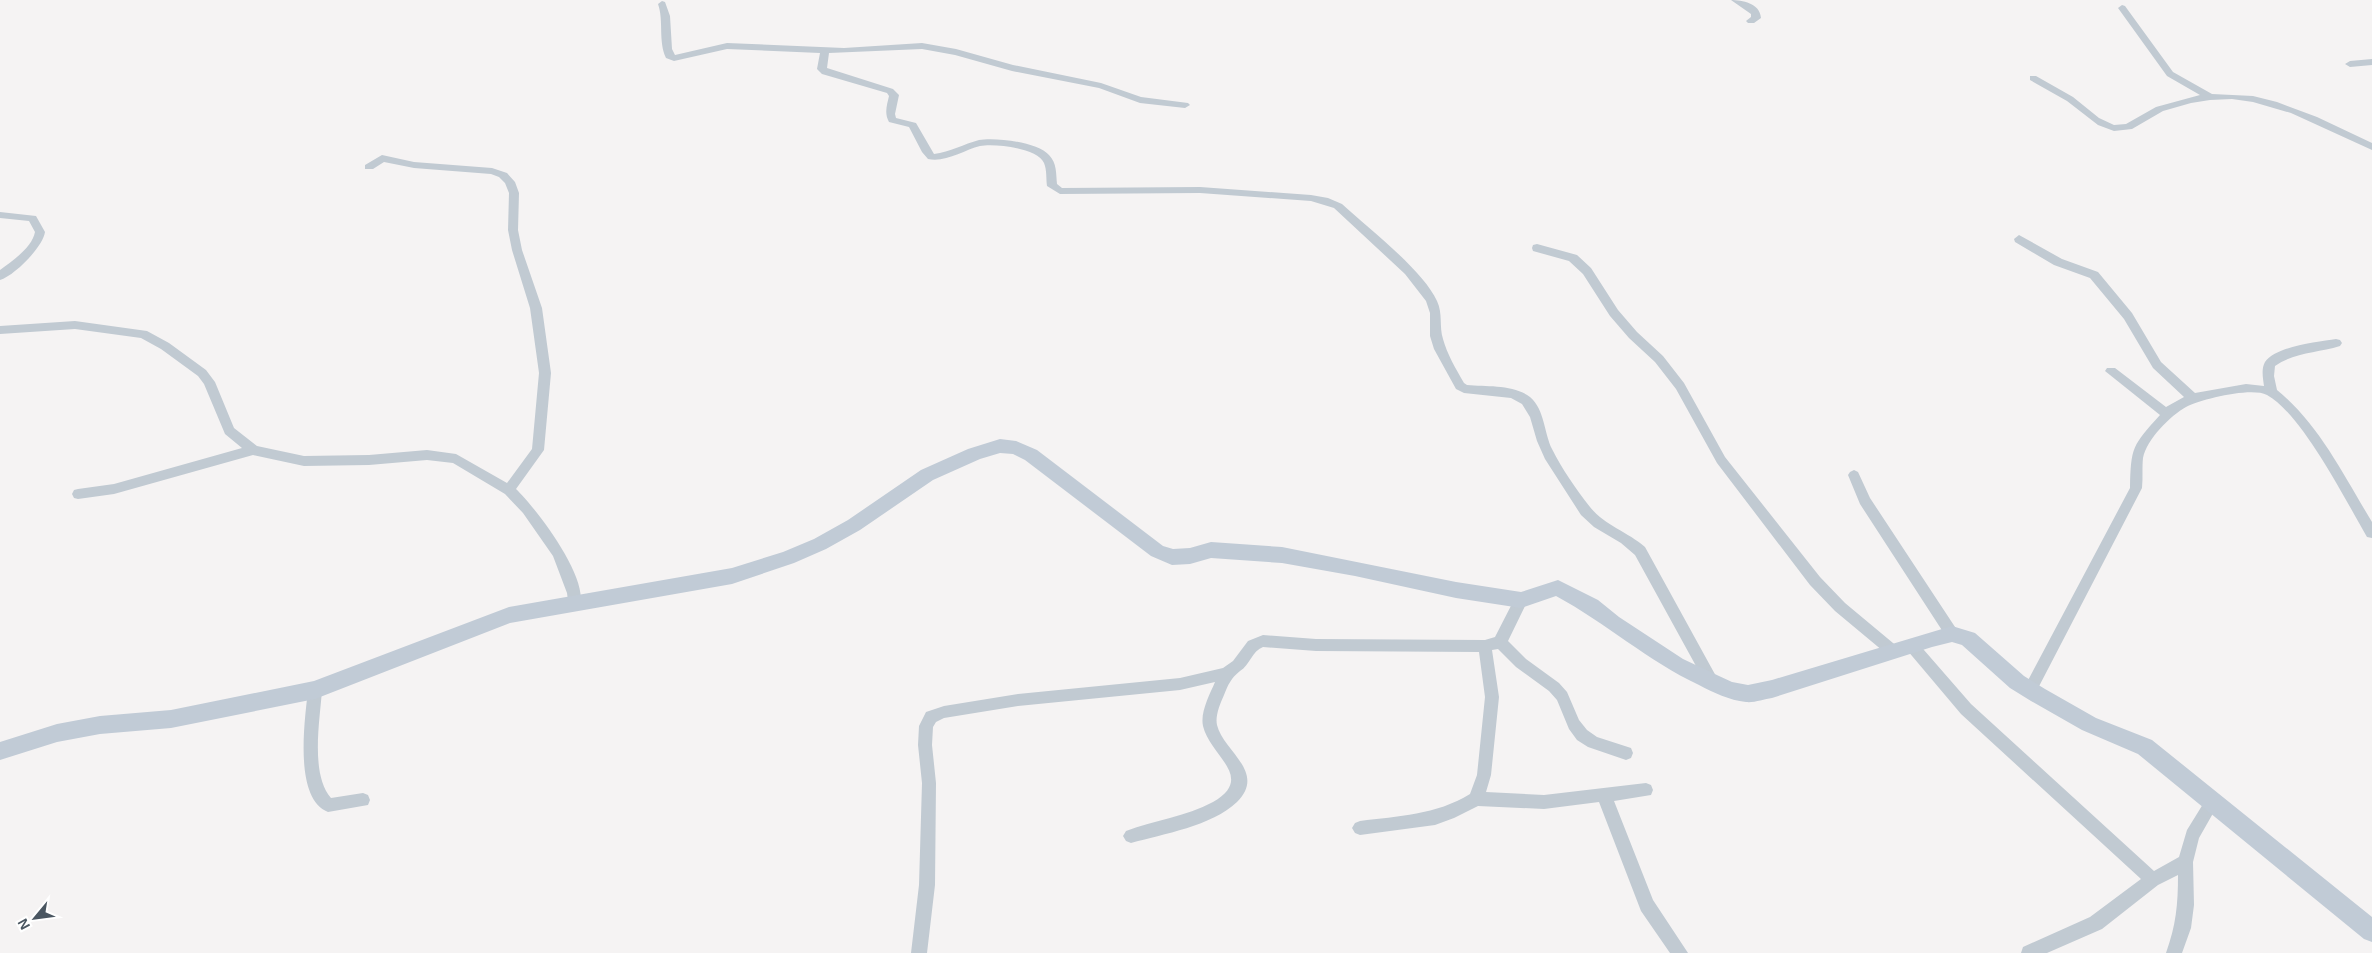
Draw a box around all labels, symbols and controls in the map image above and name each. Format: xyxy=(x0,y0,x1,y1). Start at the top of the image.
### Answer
north arrow xyxy=(10,893,60,943)
text: N xyxy=(14,916,33,933)

